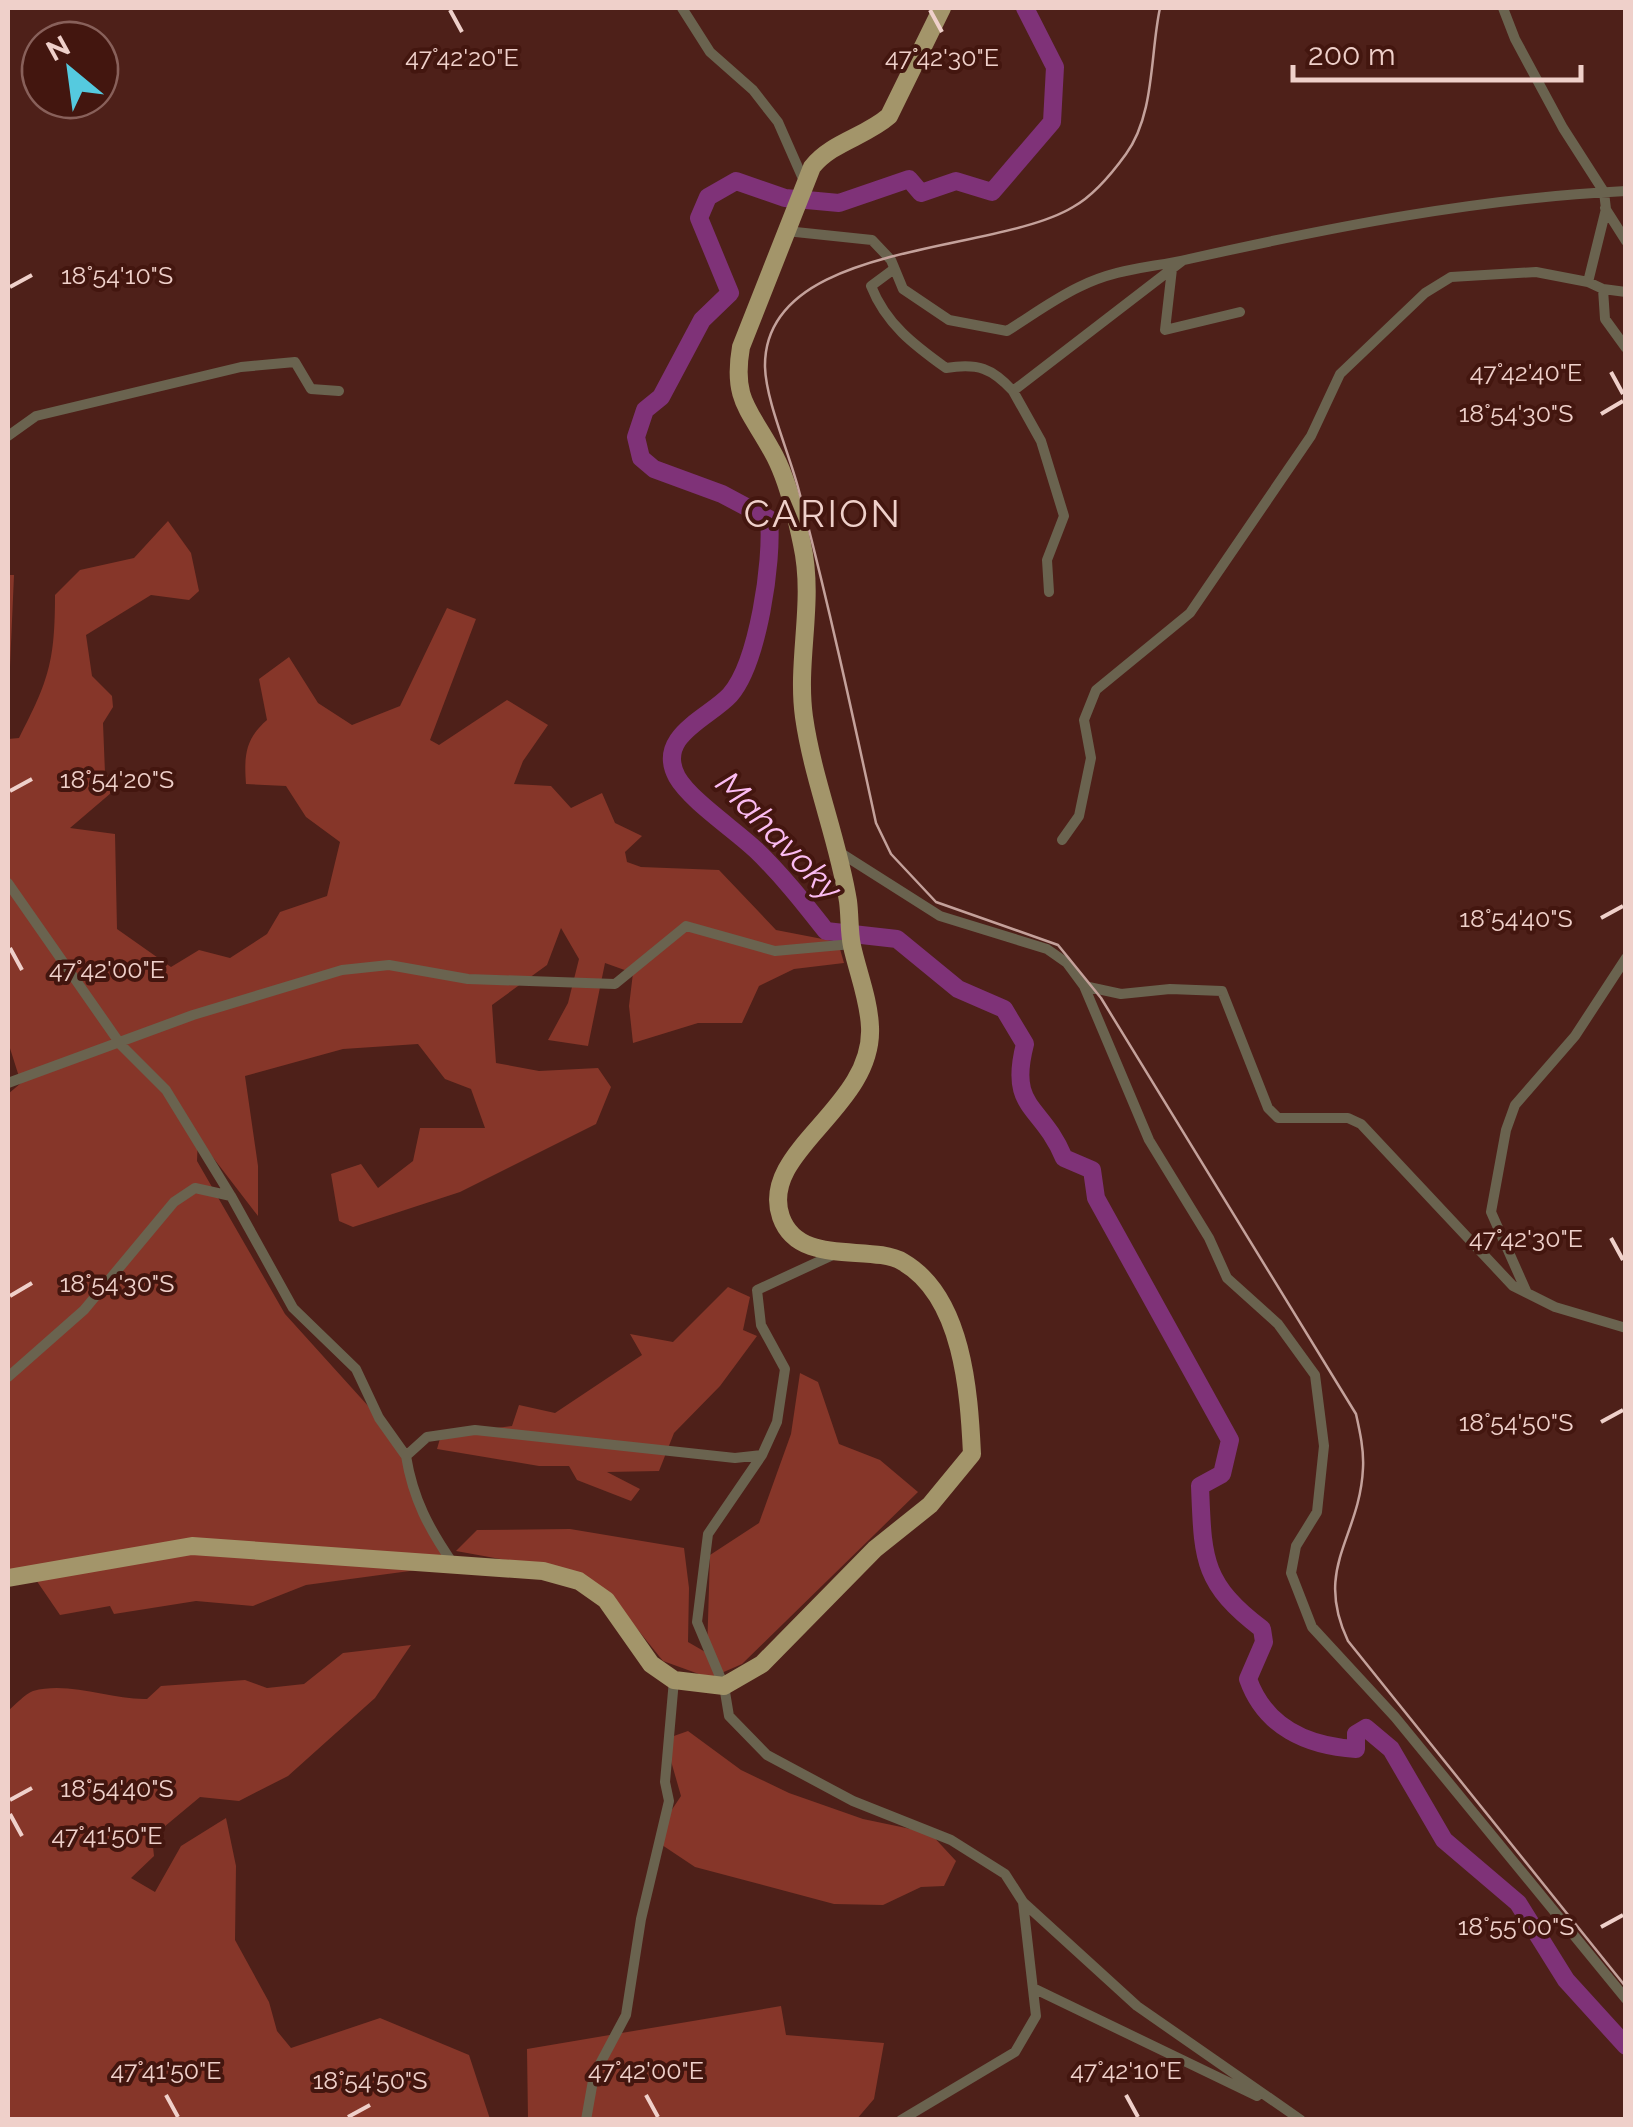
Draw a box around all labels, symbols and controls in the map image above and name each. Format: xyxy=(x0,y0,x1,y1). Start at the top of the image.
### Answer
north arrow xyxy=(20,20,120,120)
scale bar xyxy=(1293,20,1580,82)
text: N xyxy=(41,29,75,68)
text: 200 m xyxy=(1308,37,1396,72)
text: 47°42'20"E xyxy=(405,42,519,72)
text: 47°42'30"E xyxy=(885,42,999,72)
text: 18°54'10"S xyxy=(61,260,173,290)
text: 47°42'40"E xyxy=(1470,357,1582,387)
text: 18°54'30"S xyxy=(1459,398,1573,428)
district label: CARION xyxy=(744,491,902,536)
water label: Mahavoky xyxy=(708,763,851,909)
text: 18°54'20"S xyxy=(60,764,174,794)
text: 18°54'40"S xyxy=(1459,903,1573,933)
text: 47°42'00"E xyxy=(49,954,165,984)
text: 47°42'30"E xyxy=(1469,1223,1583,1253)
text: 18°54'30"S xyxy=(60,1268,174,1298)
text: 18°54'50"S xyxy=(1459,1407,1573,1437)
text: 18°54'40"S xyxy=(60,1773,174,1803)
text: 47°41'50"E xyxy=(51,1820,163,1850)
text: 18°55'00"S xyxy=(1458,1911,1574,1941)
text: 47°41'50"E xyxy=(110,2055,222,2085)
text: 47°42'00"E xyxy=(588,2055,704,2085)
text: 47°42'10"E xyxy=(1070,2055,1182,2085)
text: 18°54'50"S xyxy=(313,2065,427,2095)

